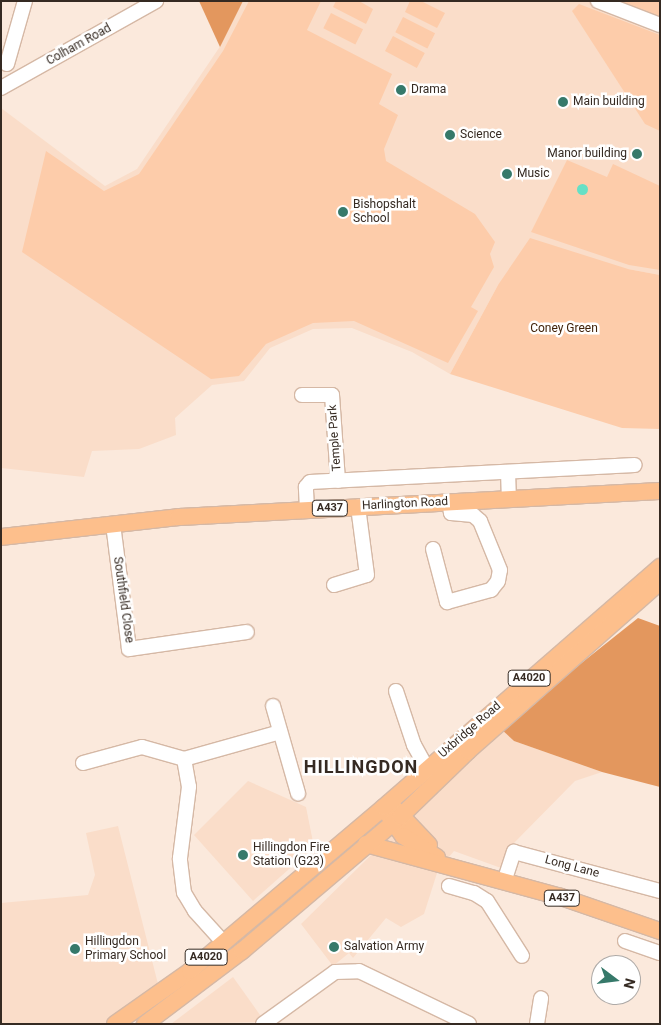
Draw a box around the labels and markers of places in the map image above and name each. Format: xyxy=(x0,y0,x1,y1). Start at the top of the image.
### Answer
place label: Drama xyxy=(411,83,446,97)
marker: Drama xyxy=(395,84,407,96)
place label: Main building xyxy=(573,95,645,109)
marker: Main building xyxy=(557,96,569,108)
place label: Science xyxy=(460,128,502,142)
marker: Science xyxy=(444,129,456,141)
place label: Manor building xyxy=(547,147,627,161)
marker: Manor building xyxy=(631,148,643,160)
place label: Music xyxy=(517,167,549,181)
marker: Music xyxy=(501,168,513,180)
place label: Bishopshalt School xyxy=(353,198,416,226)
marker: Bishopshalt School xyxy=(337,206,349,218)
place label: Hillingdon Fire Station (G23) xyxy=(253,841,330,869)
marker: Hillingdon Fire Station (G23) xyxy=(237,849,249,861)
place label: Hillingdon Primary School xyxy=(85,935,166,963)
place label: Salvation Army xyxy=(344,940,424,954)
marker: Salvation Army xyxy=(328,941,340,953)
marker: Hillingdon Primary School xyxy=(69,943,81,955)

